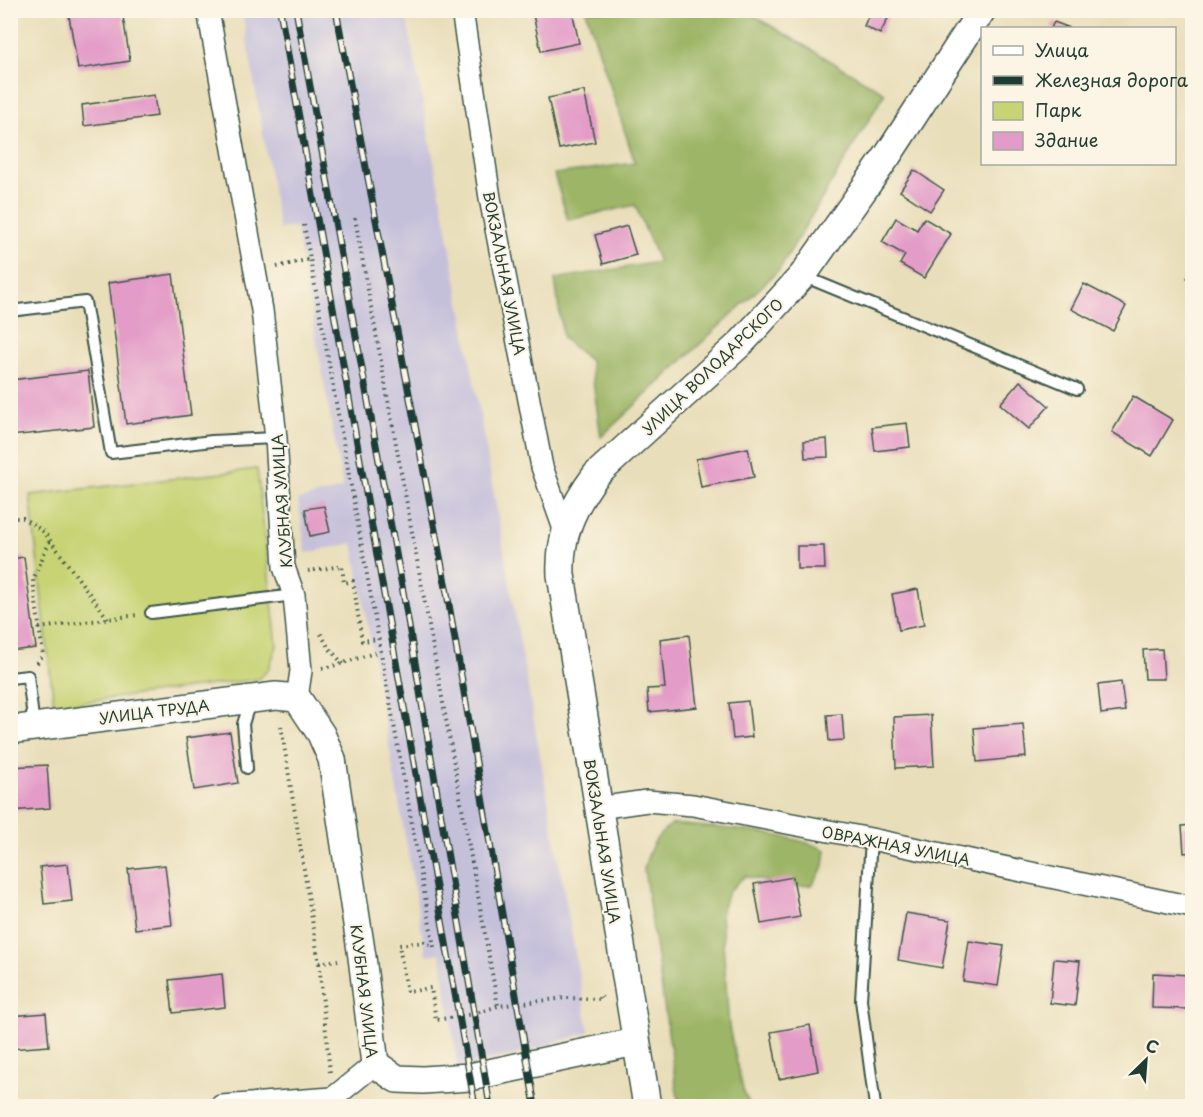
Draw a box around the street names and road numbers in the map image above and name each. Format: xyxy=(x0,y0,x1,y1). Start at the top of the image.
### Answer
street label: ВОКЗАЛЬНАЯ УЛИЦА xyxy=(478,189,532,357)
street label: УЛИЦА ВОЛОДАРСКОГО xyxy=(636,292,788,440)
street label: КЛУБНАЯ УЛИЦА xyxy=(265,433,297,569)
street label: УЛИЦА ТРУДА xyxy=(98,693,210,729)
street label: ВОКЗАЛЬНАЯ УЛИЦА xyxy=(579,757,627,925)
street label: ОВРАЖНАЯ УЛИЦА xyxy=(820,819,972,871)
street label: КЛУБНАЯ УЛИЦА xyxy=(345,923,385,1059)

